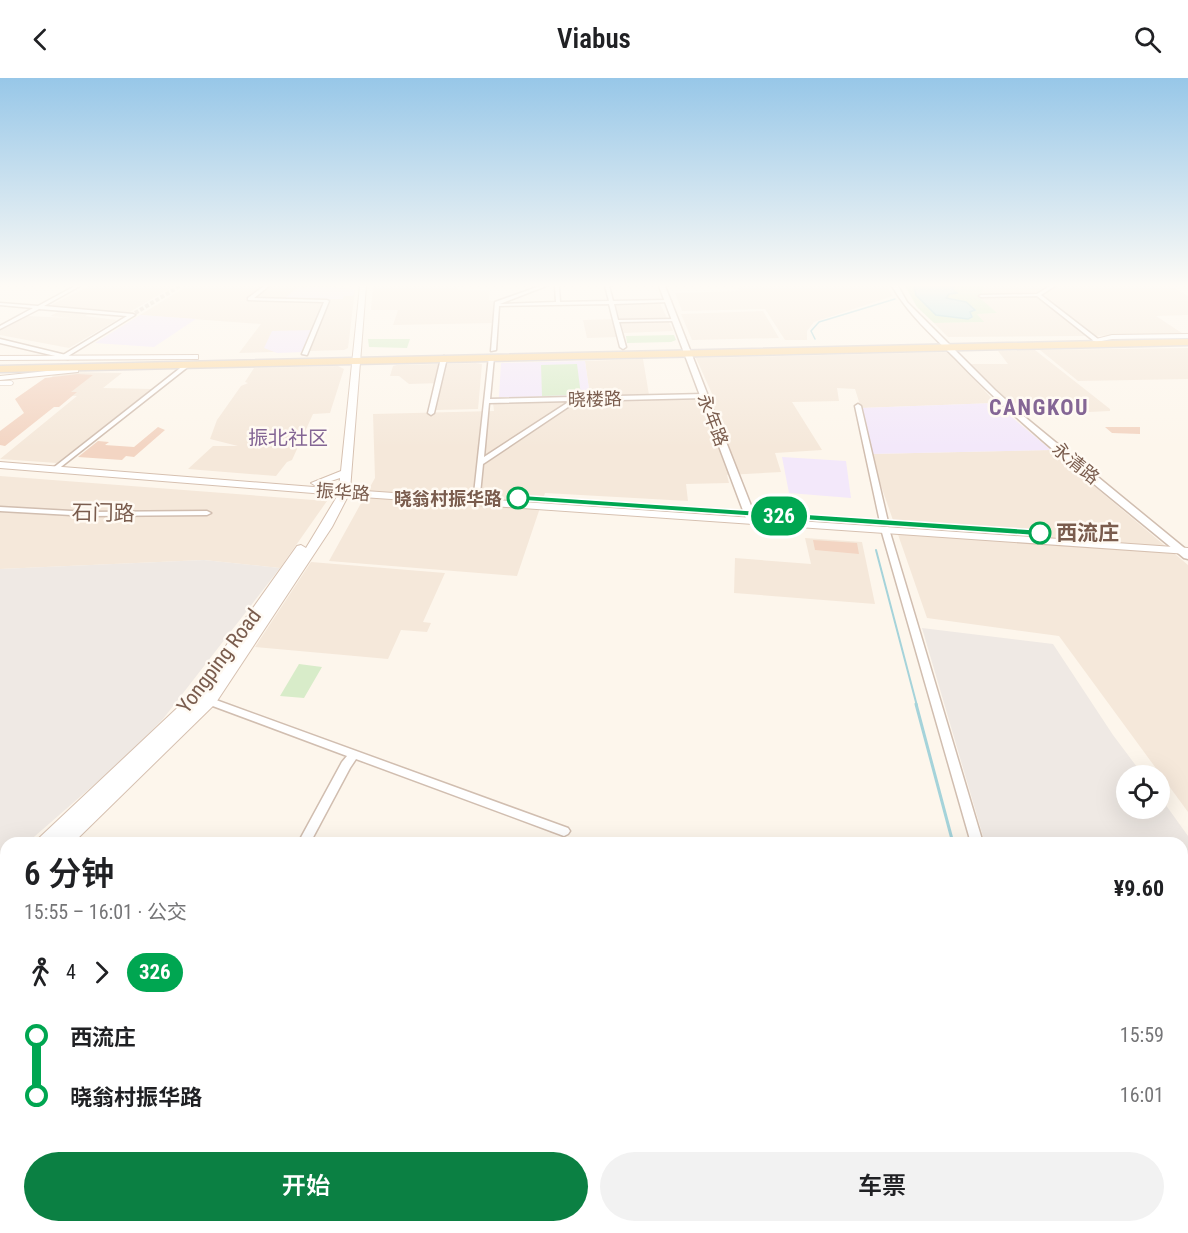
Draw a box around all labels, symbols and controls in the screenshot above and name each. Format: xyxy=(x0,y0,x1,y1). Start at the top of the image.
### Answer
icon: back xyxy=(24,23,57,56)
text: Viabus xyxy=(557,23,631,55)
icon: search xyxy=(1131,23,1164,56)
street label: 晓楼路 xyxy=(568,388,622,410)
street label: 永年路 xyxy=(694,391,732,449)
district label: CANGKOU xyxy=(989,395,1089,420)
district label: 振北社区 xyxy=(248,426,328,450)
street label: 永清路 xyxy=(1048,438,1104,488)
street label: 振华路 xyxy=(315,480,371,504)
marker: 晓翁村振华路 xyxy=(507,487,529,509)
place label: 晓翁村振华路 xyxy=(394,488,502,509)
line badge: 326 xyxy=(744,496,814,536)
street label: 石门路 xyxy=(71,500,135,526)
text: 326 xyxy=(763,504,795,528)
place label: 西流庄 xyxy=(1056,521,1119,545)
marker: 西流庄 xyxy=(1029,522,1051,544)
street label: Yongping Road xyxy=(172,604,266,718)
map controls xyxy=(1116,765,1170,819)
button: locate xyxy=(1116,765,1170,819)
text: 6 分钟 xyxy=(24,854,114,893)
text: ¥9.60 xyxy=(1114,876,1164,901)
text: 15:55 – 16:01 · 公交 xyxy=(24,900,187,924)
icon: walk xyxy=(24,956,57,989)
icon: forward xyxy=(85,956,118,989)
text: 4 xyxy=(66,960,76,984)
text: 326 xyxy=(139,960,171,984)
text: 15:59 xyxy=(1120,1023,1164,1047)
text: 西流庄 xyxy=(70,1025,136,1050)
text: 16:01 xyxy=(1120,1083,1164,1107)
text: 晓翁村振华路 xyxy=(70,1085,202,1110)
button: 开始 xyxy=(24,1152,588,1221)
button: 车票 xyxy=(600,1152,1164,1221)

